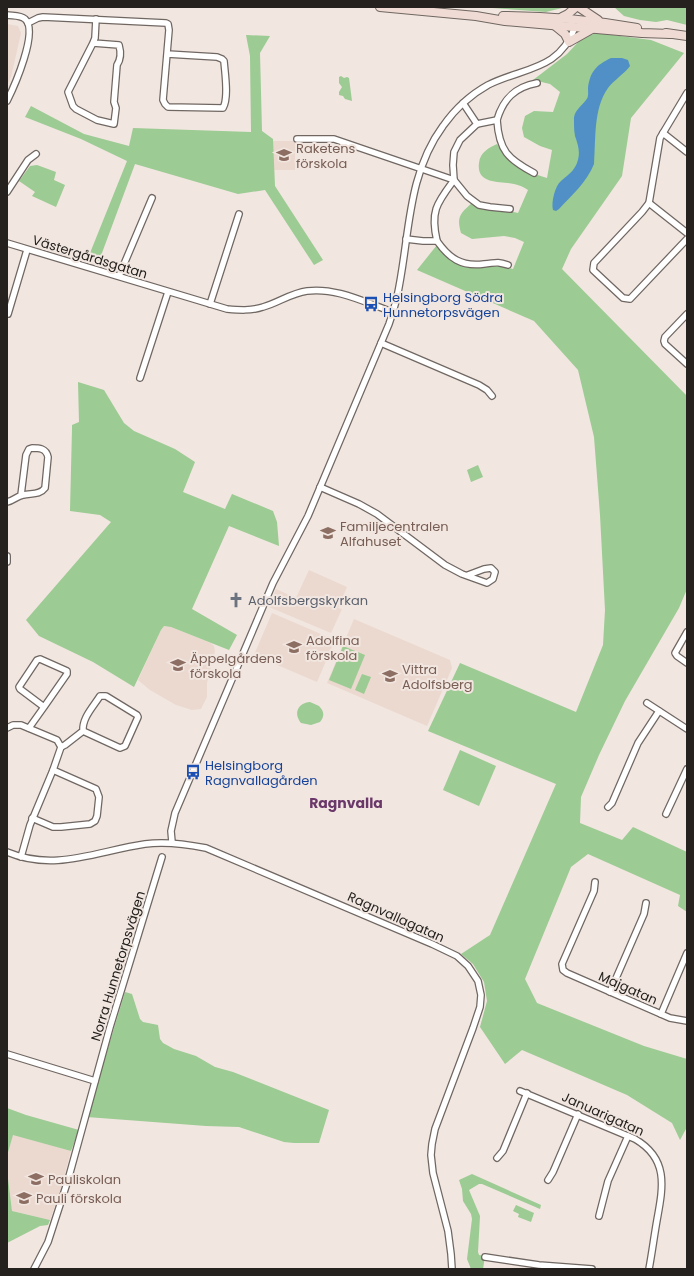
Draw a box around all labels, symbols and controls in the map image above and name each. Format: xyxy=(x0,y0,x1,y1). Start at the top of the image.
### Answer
place label: Raketens förskola xyxy=(296,139,356,173)
school or university icon: Raketens förskola xyxy=(275,146,293,164)
street label: Västergårdsgatan xyxy=(30,230,150,284)
place label: Helsingborg Södra Hunnetorpsvägen xyxy=(383,288,503,322)
bus stop icon: Helsingborg Södra Hunnetorpsvägen xyxy=(362,295,380,313)
place label: Familjecentralen Alfahuset xyxy=(340,517,449,551)
school or university icon: Familjecentralen Alfahuset xyxy=(319,524,337,542)
church icon: Adolfsbergskyrkan xyxy=(227,591,245,609)
place label: Adolfsbergskyrkan xyxy=(248,591,368,610)
place label: Adolfina förskola xyxy=(306,631,360,665)
school or university icon: Adolfina förskola xyxy=(285,638,303,656)
place label: Äppelgårdens förskola xyxy=(190,649,282,683)
school or university icon: Äppelgårdens förskola xyxy=(169,656,187,674)
place label: Vittra Adolfsberg xyxy=(402,660,473,694)
school or university icon: Vittra Adolfsberg xyxy=(381,667,399,685)
place label: Helsingborg Ragnvallagården xyxy=(205,756,318,790)
bus stop icon: Helsingborg Ragnvallagården xyxy=(184,763,202,781)
district label: Ragnvalla xyxy=(309,793,383,813)
street label: Ragnvallagatan xyxy=(344,887,448,947)
street label: Norra Hunnetorpsvägen xyxy=(86,889,150,1043)
street label: Majgatan xyxy=(596,967,660,1009)
street label: Januarigatan xyxy=(559,1087,647,1141)
school or university icon: Pauliskolan xyxy=(27,1170,45,1188)
place label: Pauliskolan xyxy=(48,1170,121,1189)
school or university icon: Pauli förskola xyxy=(15,1189,33,1207)
place label: Pauli förskola xyxy=(36,1189,122,1208)

